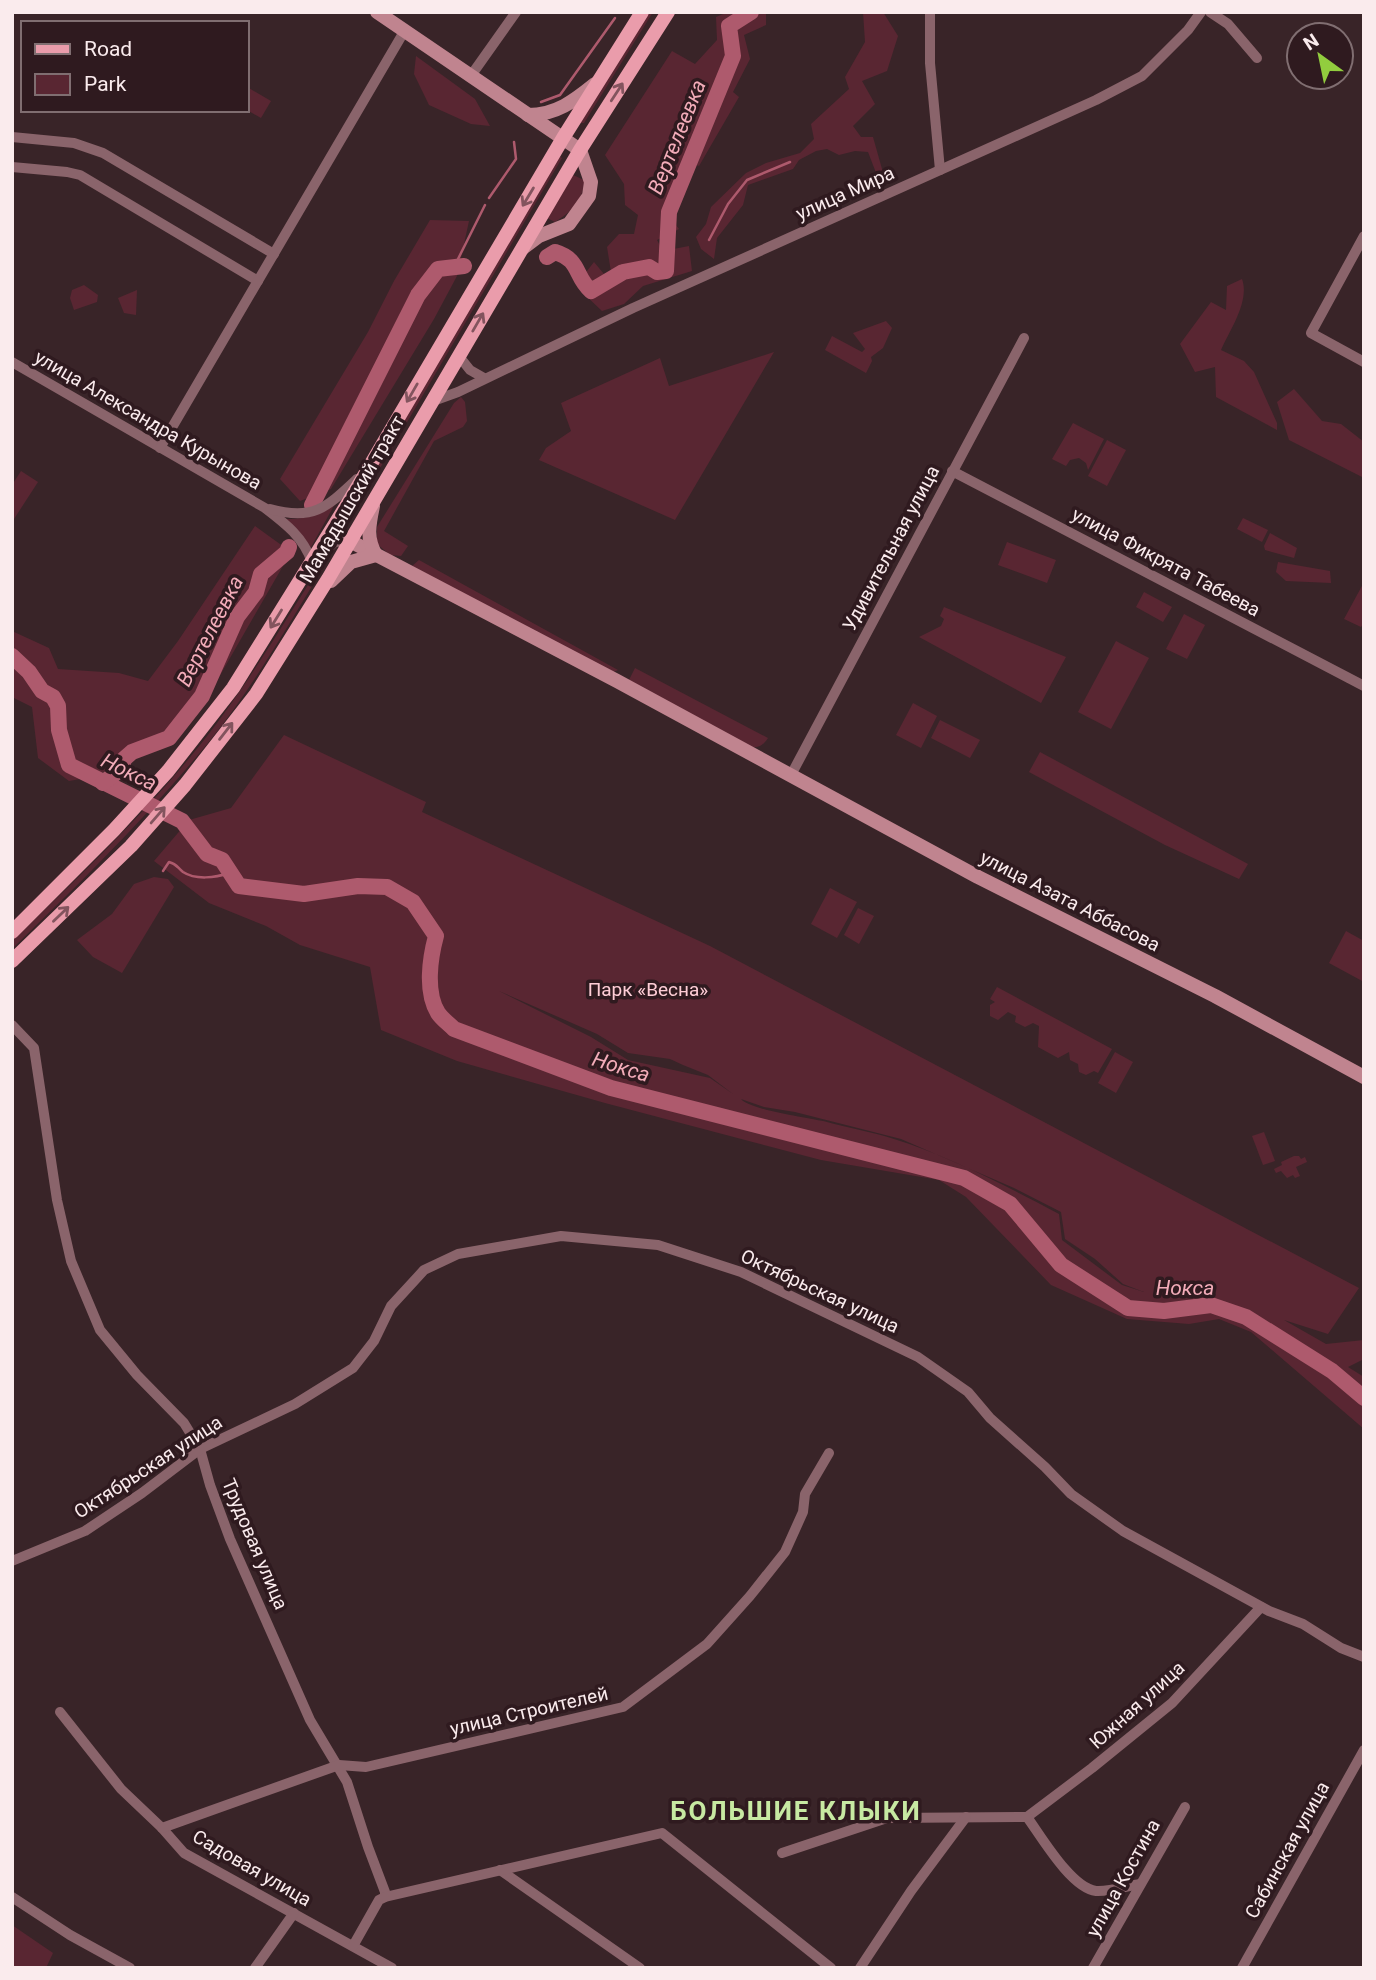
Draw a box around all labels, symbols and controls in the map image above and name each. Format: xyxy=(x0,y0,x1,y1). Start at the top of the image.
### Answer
legend xyxy=(21,21,248,112)
north arrow xyxy=(1285,21,1355,91)
text: N xyxy=(1299,29,1323,55)
text: Road xyxy=(84,37,132,61)
text: Park xyxy=(84,72,127,96)
water label: Вертелеевка xyxy=(643,76,711,198)
one-way arrow xyxy=(610,83,624,103)
street label: улица Мира xyxy=(792,161,898,225)
one-way arrow xyxy=(520,186,534,206)
one-way arrow xyxy=(471,312,485,332)
street label: улица Александра Курынова xyxy=(30,345,266,495)
one-way arrow xyxy=(405,382,419,402)
street label: Мамадышский тракт xyxy=(295,411,409,587)
street label: Удивительная улица xyxy=(838,461,944,635)
street label: улица Фикрята Табеева xyxy=(1068,503,1264,621)
water label: Вертелеевка xyxy=(172,572,248,690)
one-way arrow xyxy=(268,609,282,629)
one-way arrow xyxy=(219,723,234,741)
water label: Нокса xyxy=(97,748,161,796)
one-way arrow xyxy=(150,807,166,825)
street label: улица Азата Аббасова xyxy=(976,846,1164,956)
one-way arrow xyxy=(53,905,70,922)
park label: Парк «Весна» xyxy=(588,978,708,1001)
water label: Нокса xyxy=(589,1047,653,1087)
street label: Октябрьская улица xyxy=(737,1244,903,1338)
water label: Нокса xyxy=(1156,1276,1214,1300)
street label: Октябрьская улица xyxy=(70,1410,226,1524)
street label: Трудовая улица xyxy=(217,1475,293,1613)
street label: Южная улица xyxy=(1085,1656,1189,1754)
street label: улица Строителей xyxy=(448,1682,610,1740)
street label: Сабинская улица xyxy=(1240,1778,1334,1922)
district label: БОЛЬШИЕ КЛЫКИ xyxy=(670,1796,922,1826)
street label: улица Костина xyxy=(1081,1815,1165,1941)
street label: Садовая улица xyxy=(188,1825,316,1911)

